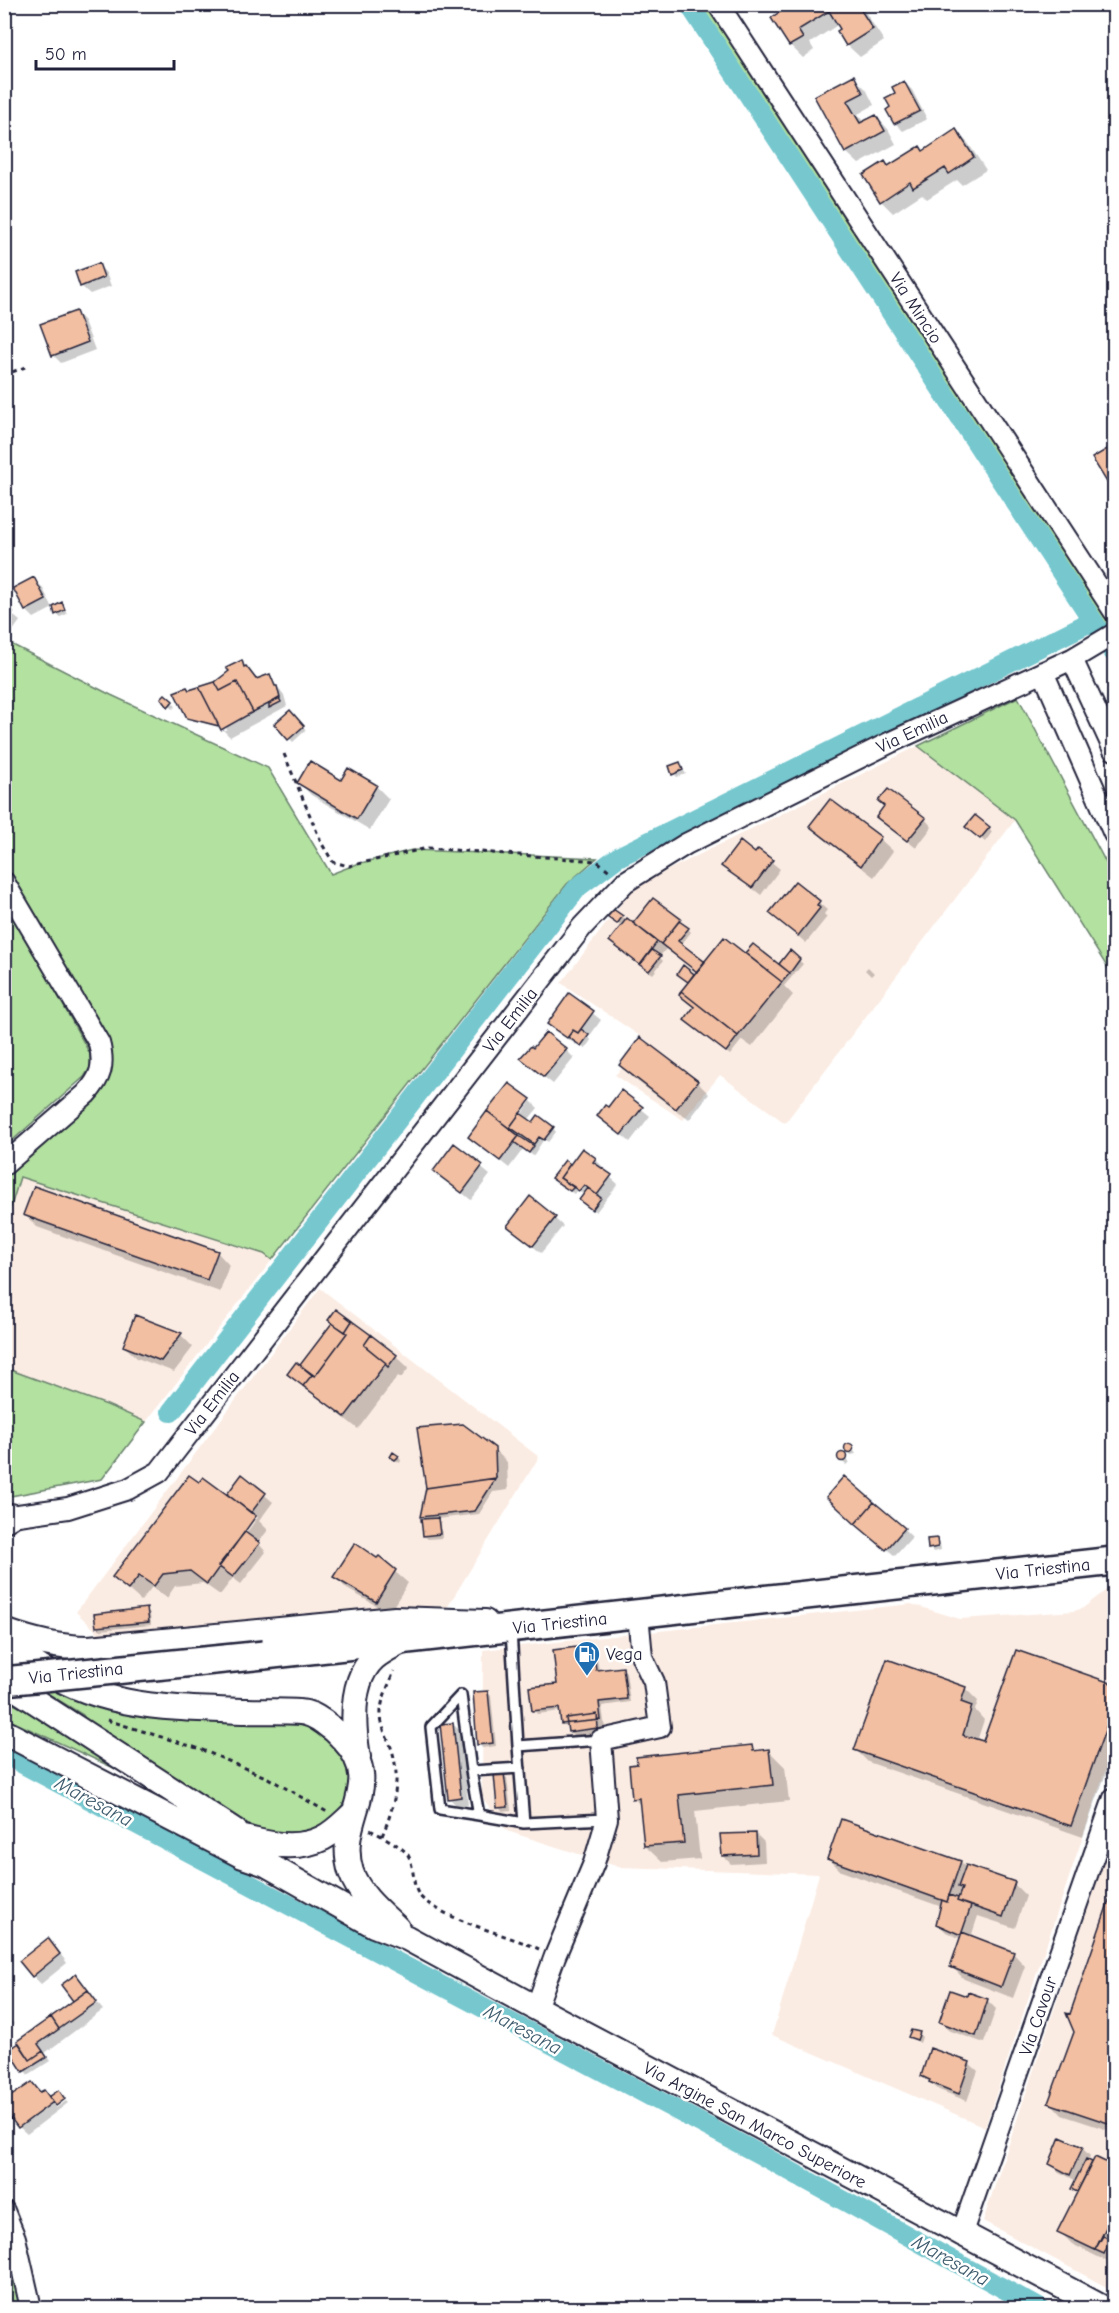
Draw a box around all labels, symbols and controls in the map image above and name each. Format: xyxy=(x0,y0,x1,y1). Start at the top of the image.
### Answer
scale bar xyxy=(36,33,174,71)
text: 50 m xyxy=(45,44,87,65)
street label: Via Mincio xyxy=(885,269,946,348)
street label: Via Emilia xyxy=(873,707,951,758)
street label: Via Emilia xyxy=(479,984,542,1057)
street label: Via Emilia xyxy=(181,1367,244,1440)
street label: Via Triestina xyxy=(995,1554,1091,1585)
street label: Via Triestina xyxy=(512,1608,608,1639)
fuel station icon: Vega xyxy=(572,1639,602,1677)
place label: Vega xyxy=(606,1644,642,1665)
street label: Via Triestina xyxy=(28,1658,124,1689)
water label: Maresana xyxy=(50,1771,136,1831)
street label: Via Cavour xyxy=(1015,1973,1062,2059)
water label: Maresana xyxy=(479,1999,565,2059)
street label: Via Argine San Marco Superiore xyxy=(640,2058,870,2193)
water label: Maresana xyxy=(907,2229,993,2291)

